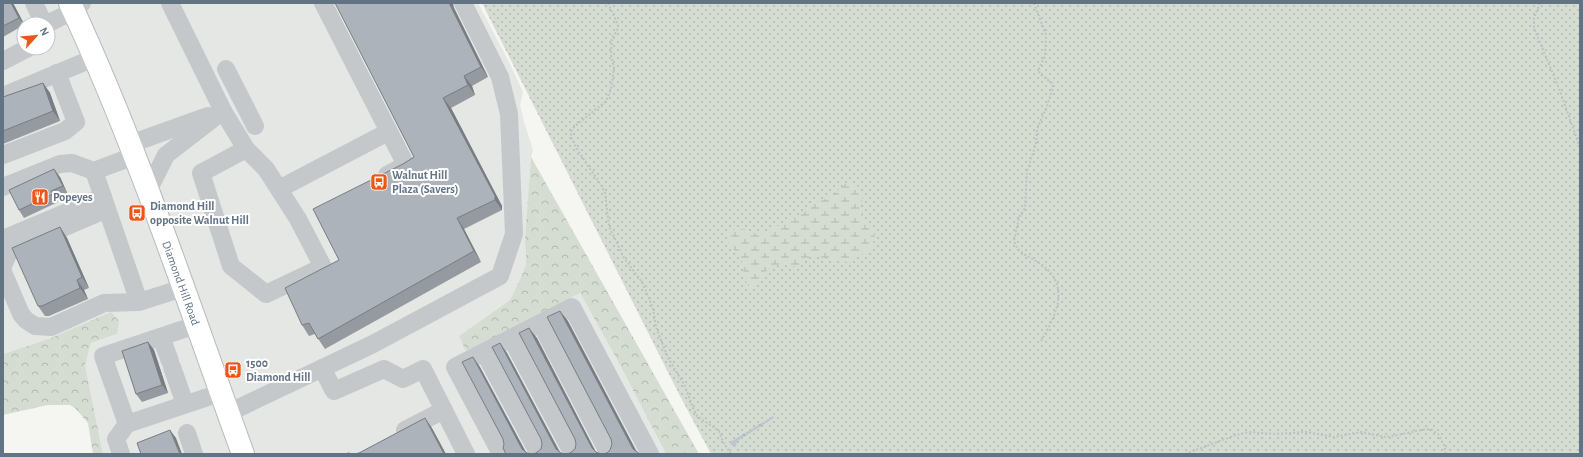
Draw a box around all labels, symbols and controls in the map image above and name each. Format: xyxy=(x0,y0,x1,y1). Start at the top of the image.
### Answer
north arrow xyxy=(16,16,56,56)
text: N xyxy=(38,26,51,38)
place label: Walnut Hill Plaza (Savers) xyxy=(392,169,459,196)
bus stop icon: Walnut Hill Plaza (Savers) xyxy=(369,172,389,192)
restaurant icon: Popeyes xyxy=(30,187,50,207)
place label: Popeyes xyxy=(53,191,93,204)
place label: Diamond Hill opposite Walnut Hill xyxy=(150,200,249,226)
bus stop icon: Diamond Hill opposite Walnut Hill xyxy=(127,203,147,223)
street label: Diamond Hill Road xyxy=(160,239,202,327)
place label: 1500 Diamond Hill xyxy=(246,357,311,383)
bus stop icon: 1500 Diamond Hill xyxy=(223,360,243,380)

